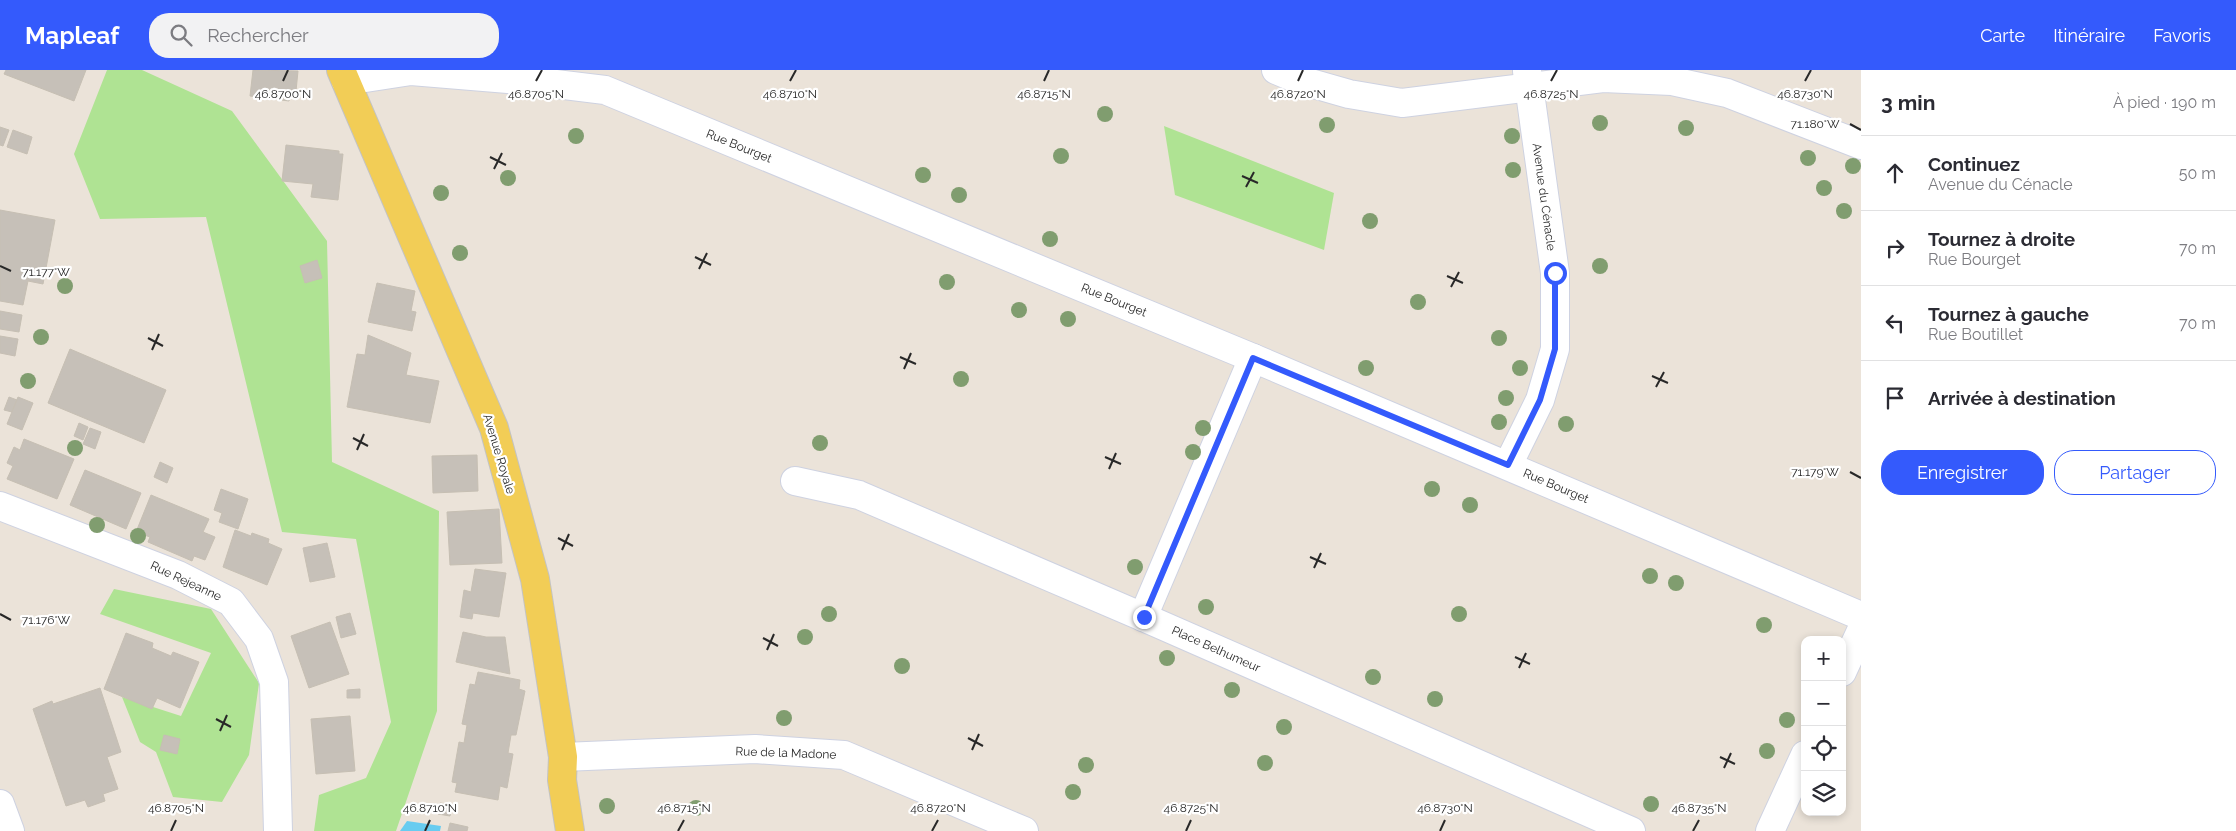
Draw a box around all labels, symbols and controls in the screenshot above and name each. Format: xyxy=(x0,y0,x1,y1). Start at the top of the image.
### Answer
search box xyxy=(149,13,499,58)
text: Mapleaf xyxy=(25,21,119,50)
icon: search xyxy=(167,21,195,49)
text: Rechercher xyxy=(207,24,309,46)
text: Carte xyxy=(1980,25,2025,46)
text: Itinéraire xyxy=(2053,25,2125,46)
text: Favoris xyxy=(2153,25,2211,46)
text: 46.8700°N xyxy=(255,87,311,101)
text: 46.8705°N xyxy=(508,87,564,101)
text: 46.8710°N xyxy=(763,87,817,101)
text: 46.8715°N xyxy=(1017,87,1071,101)
text: 46.8720°N xyxy=(1270,87,1326,101)
text: 46.8725°N xyxy=(1524,87,1578,101)
text: 46.8730°N xyxy=(1777,87,1833,101)
text: 3 min xyxy=(1881,90,1935,115)
text: À pied · 190 m xyxy=(2113,93,2216,112)
text: 71.180°W xyxy=(1791,117,1840,131)
street label: Rue Bourget xyxy=(704,126,774,166)
street label: Avenue du Cénacle xyxy=(1530,142,1558,252)
text: Continuez xyxy=(1928,153,2020,175)
icon: ahead xyxy=(1881,159,1909,187)
text: 50 m xyxy=(2179,164,2216,183)
text: Avenue du Cénacle xyxy=(1928,175,2073,194)
text: Tournez à droite xyxy=(1928,228,2075,250)
icon: right xyxy=(1881,234,1909,262)
text: 70 m xyxy=(2179,239,2216,258)
text: Rue Bourget xyxy=(1928,250,2021,269)
route start xyxy=(1544,262,1567,285)
text: 71.177°W xyxy=(22,265,70,279)
street label: Rue Bourget xyxy=(1079,280,1149,320)
text: Tournez à gauche xyxy=(1928,303,2089,325)
icon: left xyxy=(1881,309,1909,337)
text: 70 m xyxy=(2179,314,2216,333)
text: Rue Boutillet xyxy=(1928,325,2023,344)
icon: arrive xyxy=(1881,384,1909,412)
text: Arrivée à destination xyxy=(1928,387,2116,409)
street label: Avenue Royale xyxy=(480,412,518,496)
button: Enregistrer xyxy=(1881,450,2044,495)
button: Partager xyxy=(2054,450,2216,495)
text: 71.179°W xyxy=(1791,465,1839,479)
street label: Rue Bourget xyxy=(1521,466,1591,506)
street label: Rue Rejeanne xyxy=(148,558,224,604)
route end xyxy=(1133,606,1156,629)
text: 71.176°W xyxy=(22,613,71,627)
street label: Place Belhumeur xyxy=(1169,623,1263,675)
map controls xyxy=(1801,636,1846,816)
button: + xyxy=(1801,636,1846,681)
button: − xyxy=(1801,681,1846,726)
button: locate xyxy=(1801,726,1846,771)
street label: Rue de la Madone xyxy=(735,744,837,762)
button: layers xyxy=(1801,771,1846,816)
text: 46.8705°N xyxy=(148,801,204,815)
text: 46.8710°N xyxy=(403,801,457,815)
text: 46.8715°N xyxy=(657,801,711,815)
text: 46.8720°N xyxy=(910,801,966,815)
text: 46.8725°N xyxy=(1164,801,1218,815)
text: 46.8730°N xyxy=(1417,801,1473,815)
text: 46.8735°N xyxy=(1672,801,1727,815)

